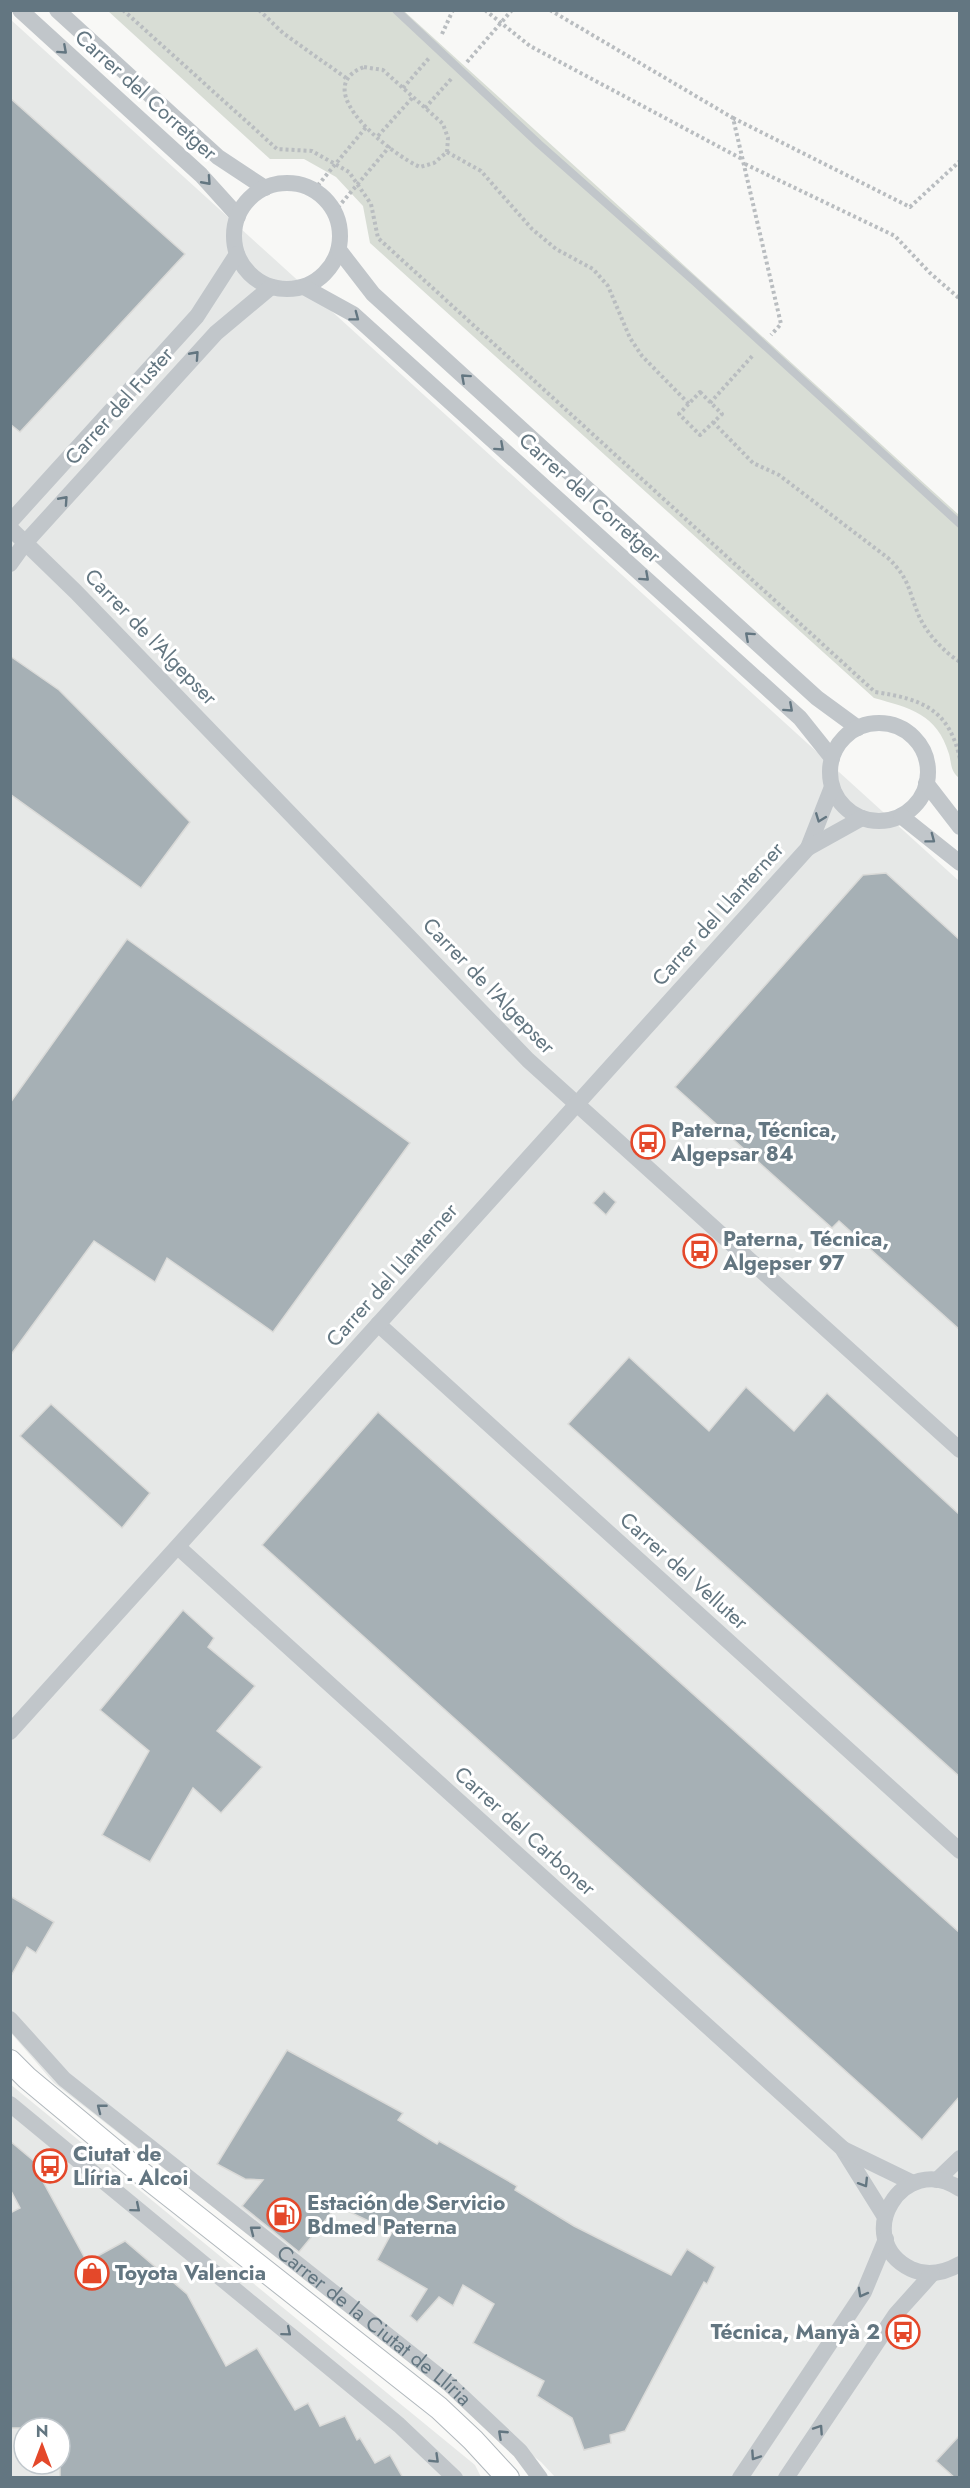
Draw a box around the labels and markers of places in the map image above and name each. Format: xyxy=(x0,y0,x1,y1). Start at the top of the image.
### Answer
place label: Paterna, Técnica, Algepsar 84 xyxy=(670,1115,837,1169)
bus stop icon: Paterna, Técnica, Algepsar 84 xyxy=(630,1124,666,1160)
place label: Paterna, Técnica, Algepser 97 xyxy=(722,1224,889,1278)
bus stop icon: Paterna, Técnica, Algepser 97 xyxy=(682,1233,718,1269)
place label: Ciutat de Llíria - Alcoi xyxy=(73,2139,188,2193)
bus stop icon: Ciutat de Llíria - Alcoi xyxy=(32,2148,68,2184)
place label: Estación de Servicio Bdmed Paterna xyxy=(307,2188,505,2242)
fuel station icon: Estación de Servicio Bdmed Paterna xyxy=(266,2197,302,2233)
shop icon: Toyota Valencia xyxy=(74,2255,110,2291)
place label: Toyota Valencia xyxy=(115,2258,266,2288)
bus stop icon: Técnica, Manyà 2 xyxy=(885,2314,921,2350)
place label: Técnica, Manyà 2 xyxy=(711,2317,880,2347)

